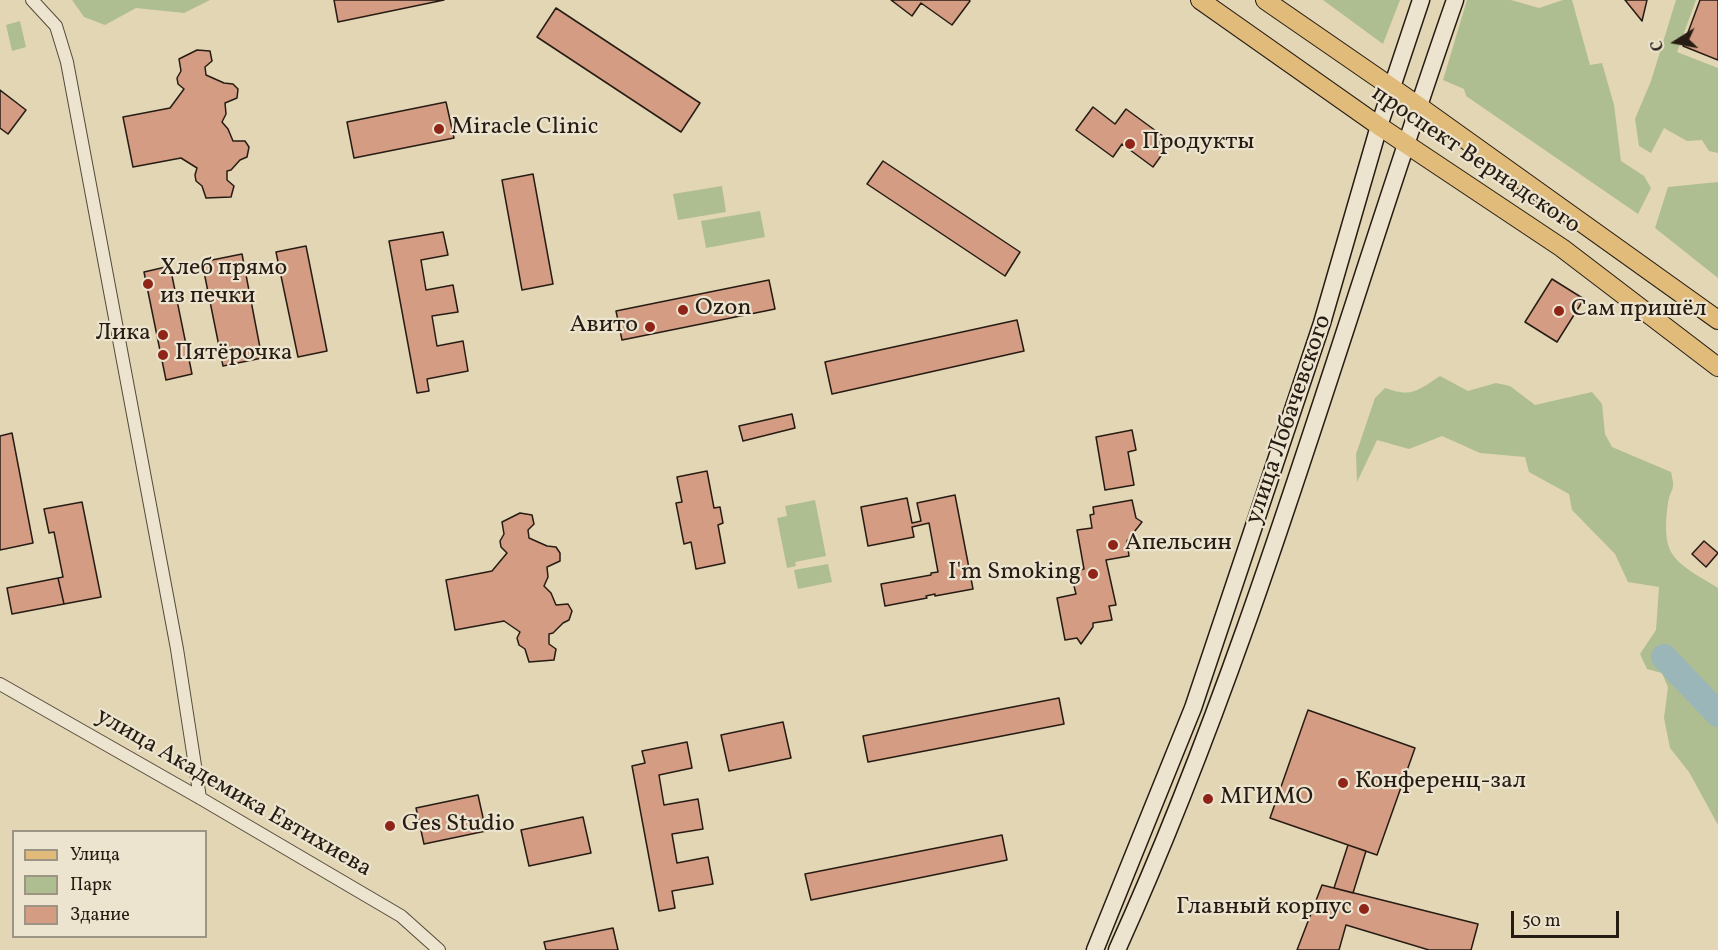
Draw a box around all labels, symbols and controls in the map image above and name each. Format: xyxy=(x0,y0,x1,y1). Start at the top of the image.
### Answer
north arrow xyxy=(1646,12,1706,72)
text: С xyxy=(1647,38,1670,53)
street label: проспект Вернадского xyxy=(1365,80,1585,242)
place label: Miracle Clinic xyxy=(451,115,598,143)
marker: Miracle Clinic xyxy=(432,122,446,136)
place label: Продукты xyxy=(1142,130,1254,158)
marker: Продукты xyxy=(1123,137,1137,151)
place label: Хлеб прямо из печки xyxy=(160,256,287,312)
marker: Хлеб прямо из печки xyxy=(141,277,155,291)
place label: Ozon xyxy=(695,296,752,324)
place label: Сам пришёл xyxy=(1571,297,1707,325)
marker: Ozon xyxy=(676,303,690,317)
marker: Сам пришёл xyxy=(1552,304,1566,318)
street label: улица Лобачевского xyxy=(1241,311,1339,529)
place label: Авито xyxy=(570,313,638,341)
marker: Авито xyxy=(643,320,657,334)
place label: Лика xyxy=(95,321,151,349)
marker: Лика xyxy=(156,328,170,342)
place label: Пятёрочка xyxy=(175,341,293,369)
marker: Пятёрочка xyxy=(156,348,170,362)
place label: Апельсин xyxy=(1125,531,1232,559)
marker: Апельсин xyxy=(1106,538,1120,552)
place label: I'm Smoking xyxy=(948,560,1081,588)
marker: I'm Smoking xyxy=(1086,567,1100,581)
street label: улица Академика Евтихиева xyxy=(90,703,376,885)
place label: Конференц-зал xyxy=(1355,769,1526,797)
marker: Конференц-зал xyxy=(1336,776,1350,790)
place label: МГИМО xyxy=(1220,785,1313,813)
marker: МГИМО xyxy=(1201,792,1215,806)
place label: Ges Studio xyxy=(402,812,515,840)
marker: Ges Studio xyxy=(383,819,397,833)
legend xyxy=(12,830,207,938)
text: Улица xyxy=(70,843,120,868)
text: Парк xyxy=(70,873,112,898)
place label: Главный корпус xyxy=(1176,895,1352,923)
scale bar xyxy=(1514,899,1622,937)
marker: Главный корпус xyxy=(1357,902,1371,916)
text: Здание xyxy=(70,903,130,928)
text: 50 m xyxy=(1522,909,1561,934)

